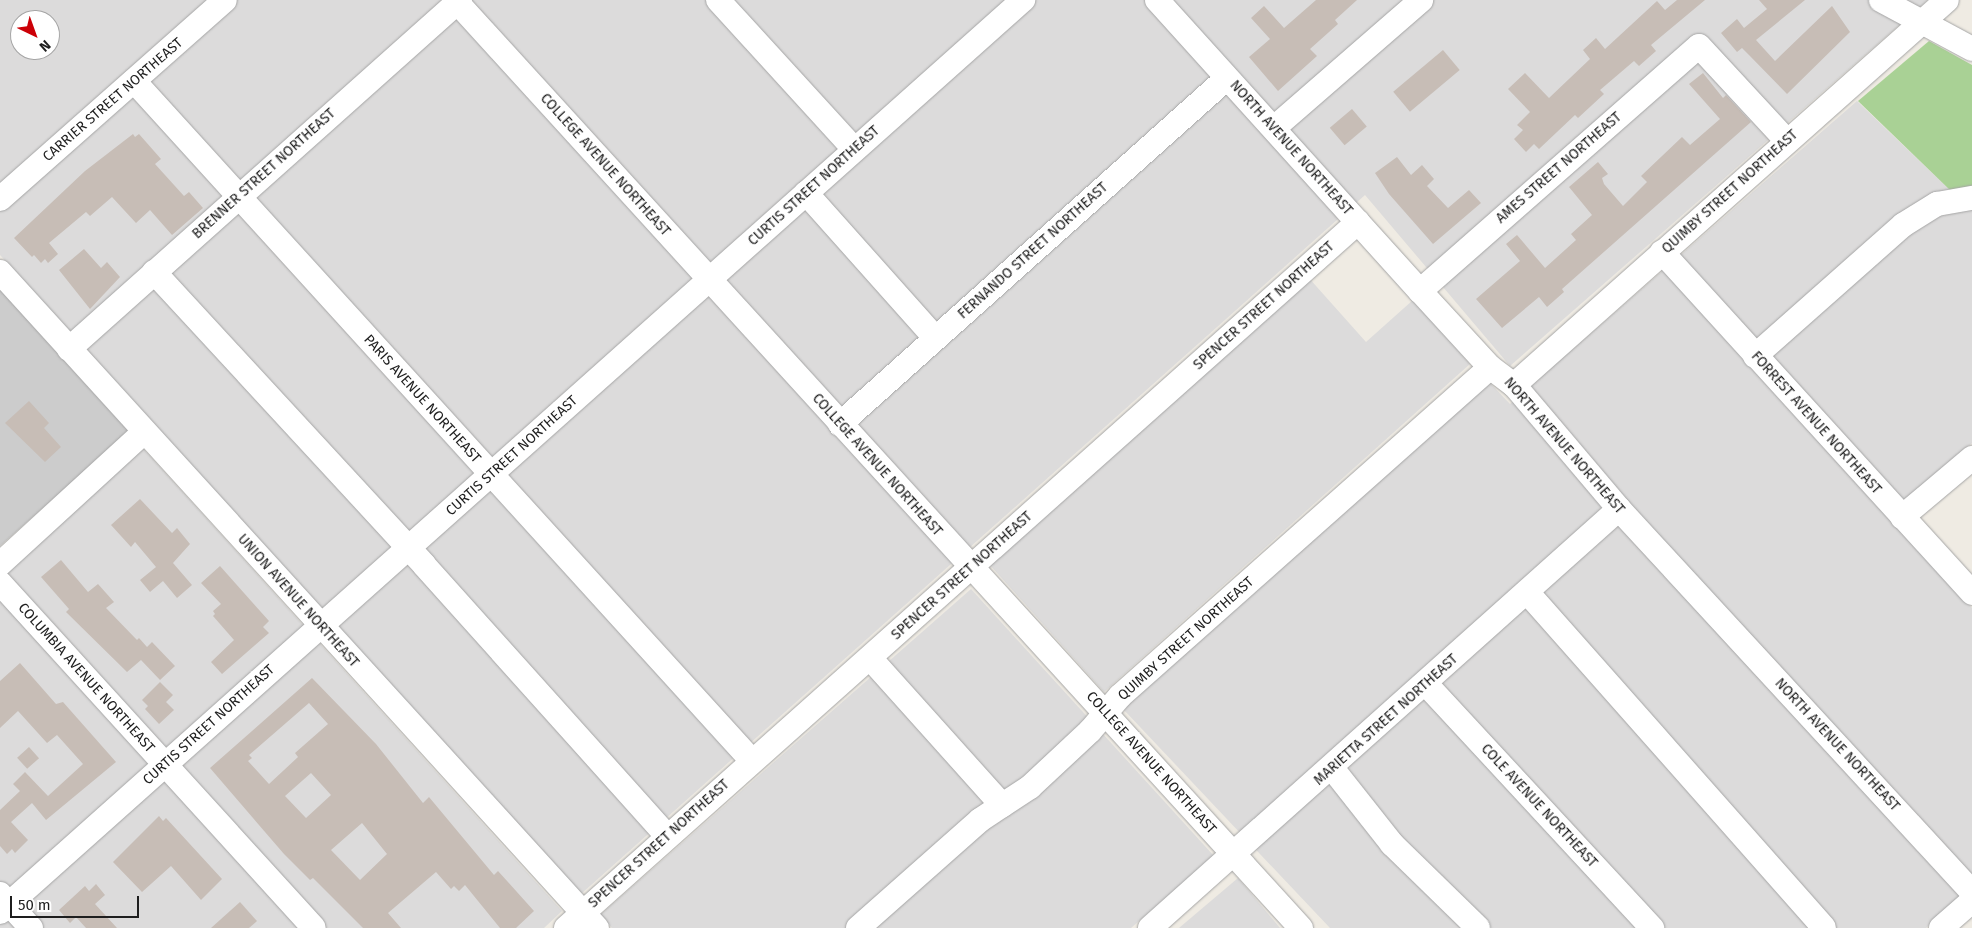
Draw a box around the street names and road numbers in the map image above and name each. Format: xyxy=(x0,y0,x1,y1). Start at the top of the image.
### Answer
street label: CARRIER STREET NORTHEAST xyxy=(40,35,186,165)
street label: NORTH AVENUE NORTHEAST xyxy=(1226,77,1356,219)
street label: COLLEGE AVENUE NORTHEAST xyxy=(537,90,673,240)
street label: BRENNER STREET NORTHEAST xyxy=(189,105,339,243)
street label: AMES STREET NORTHEAST xyxy=(1493,109,1625,227)
street label: CURTIS STREET NORTHEAST xyxy=(745,123,883,249)
street label: QUIMBY STREET NORTHEAST xyxy=(1659,127,1801,257)
street label: FERNANDO STREET NORTHEAST xyxy=(955,179,1111,323)
street label: SPENCER STREET NORTHEAST xyxy=(1190,238,1338,374)
street label: PARIS AVENUE NORTHEAST xyxy=(360,331,484,467)
street label: FORREST AVENUE NORTHEAST xyxy=(1747,348,1885,498)
street label: NORTH AVENUE NORTHEAST xyxy=(1500,374,1628,518)
street label: COLLEGE AVENUE NORTHEAST xyxy=(809,390,945,540)
street label: CURTIS STREET NORTHEAST xyxy=(443,393,581,519)
street label: SPENCER STREET NORTHEAST xyxy=(888,508,1036,644)
street label: UNION AVENUE NORTHEAST xyxy=(234,531,362,671)
street label: QUIMBY STREET NORTHEAST xyxy=(1115,574,1257,704)
street label: COLUMBIA AVENUE NORTHEAST xyxy=(14,600,158,756)
street label: MARIETTA STREET NORTHEAST xyxy=(1311,651,1461,789)
street label: CURTIS STREET NORTHEAST xyxy=(140,662,278,788)
street label: NORTH AVENUE NORTHEAST xyxy=(1771,675,1903,815)
street label: COLLEGE AVENUE NORTHEAST xyxy=(1083,688,1219,838)
street label: COLE AVENUE NORTHEAST xyxy=(1477,741,1601,871)
street label: SPENCER STREET NORTHEAST xyxy=(585,776,733,912)

